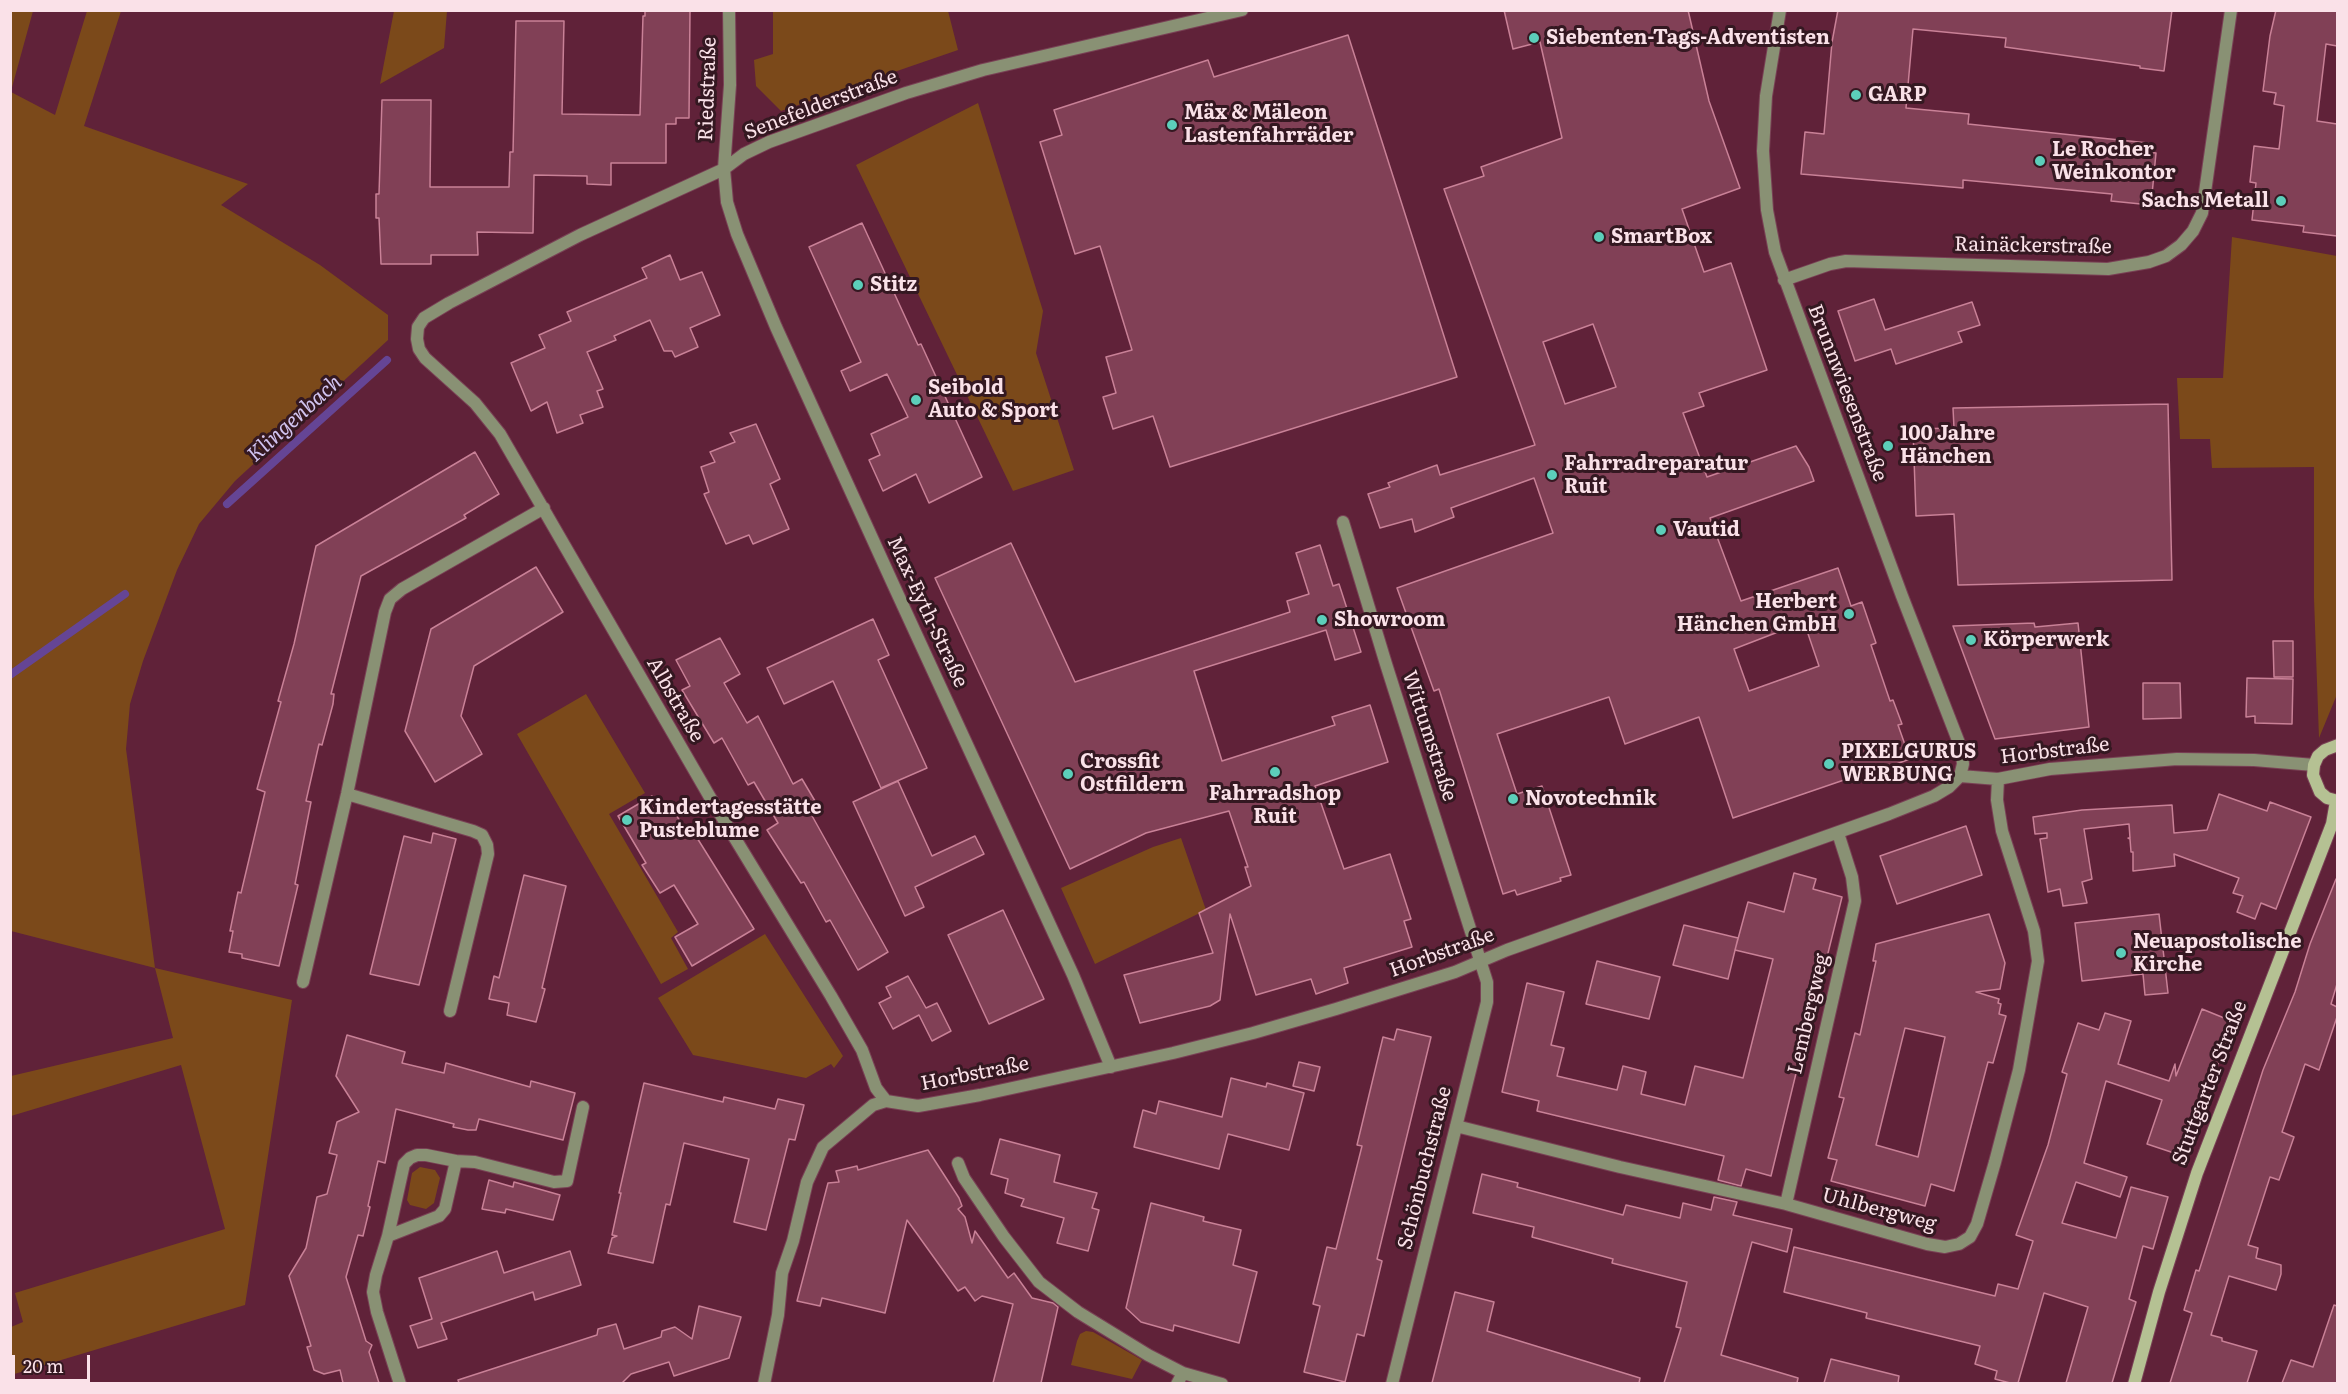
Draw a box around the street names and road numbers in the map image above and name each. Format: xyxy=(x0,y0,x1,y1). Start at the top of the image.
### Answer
street label: Riedstraße xyxy=(694,36,722,142)
street label: Senefelderstraße xyxy=(741,65,901,145)
street label: Rainäckerstraße xyxy=(1954,233,2112,259)
street label: Brunnwiesenstraße xyxy=(1802,301,1892,485)
street label: Max-Eyth-Straße xyxy=(881,533,973,691)
street label: Albstraße xyxy=(641,653,709,747)
street label: Wittumstraße xyxy=(1397,668,1461,804)
street label: Horbstraße xyxy=(1999,732,2111,770)
street label: Horbstraße xyxy=(1386,923,1498,983)
street label: Lembergweg xyxy=(1783,951,1835,1077)
street label: Stuttgarter Straße xyxy=(2168,997,2252,1169)
street label: Horbstraße xyxy=(919,1052,1031,1096)
street label: Schönbuchstraße xyxy=(1393,1084,1457,1252)
street label: Uhlbergweg xyxy=(1819,1183,1939,1237)

